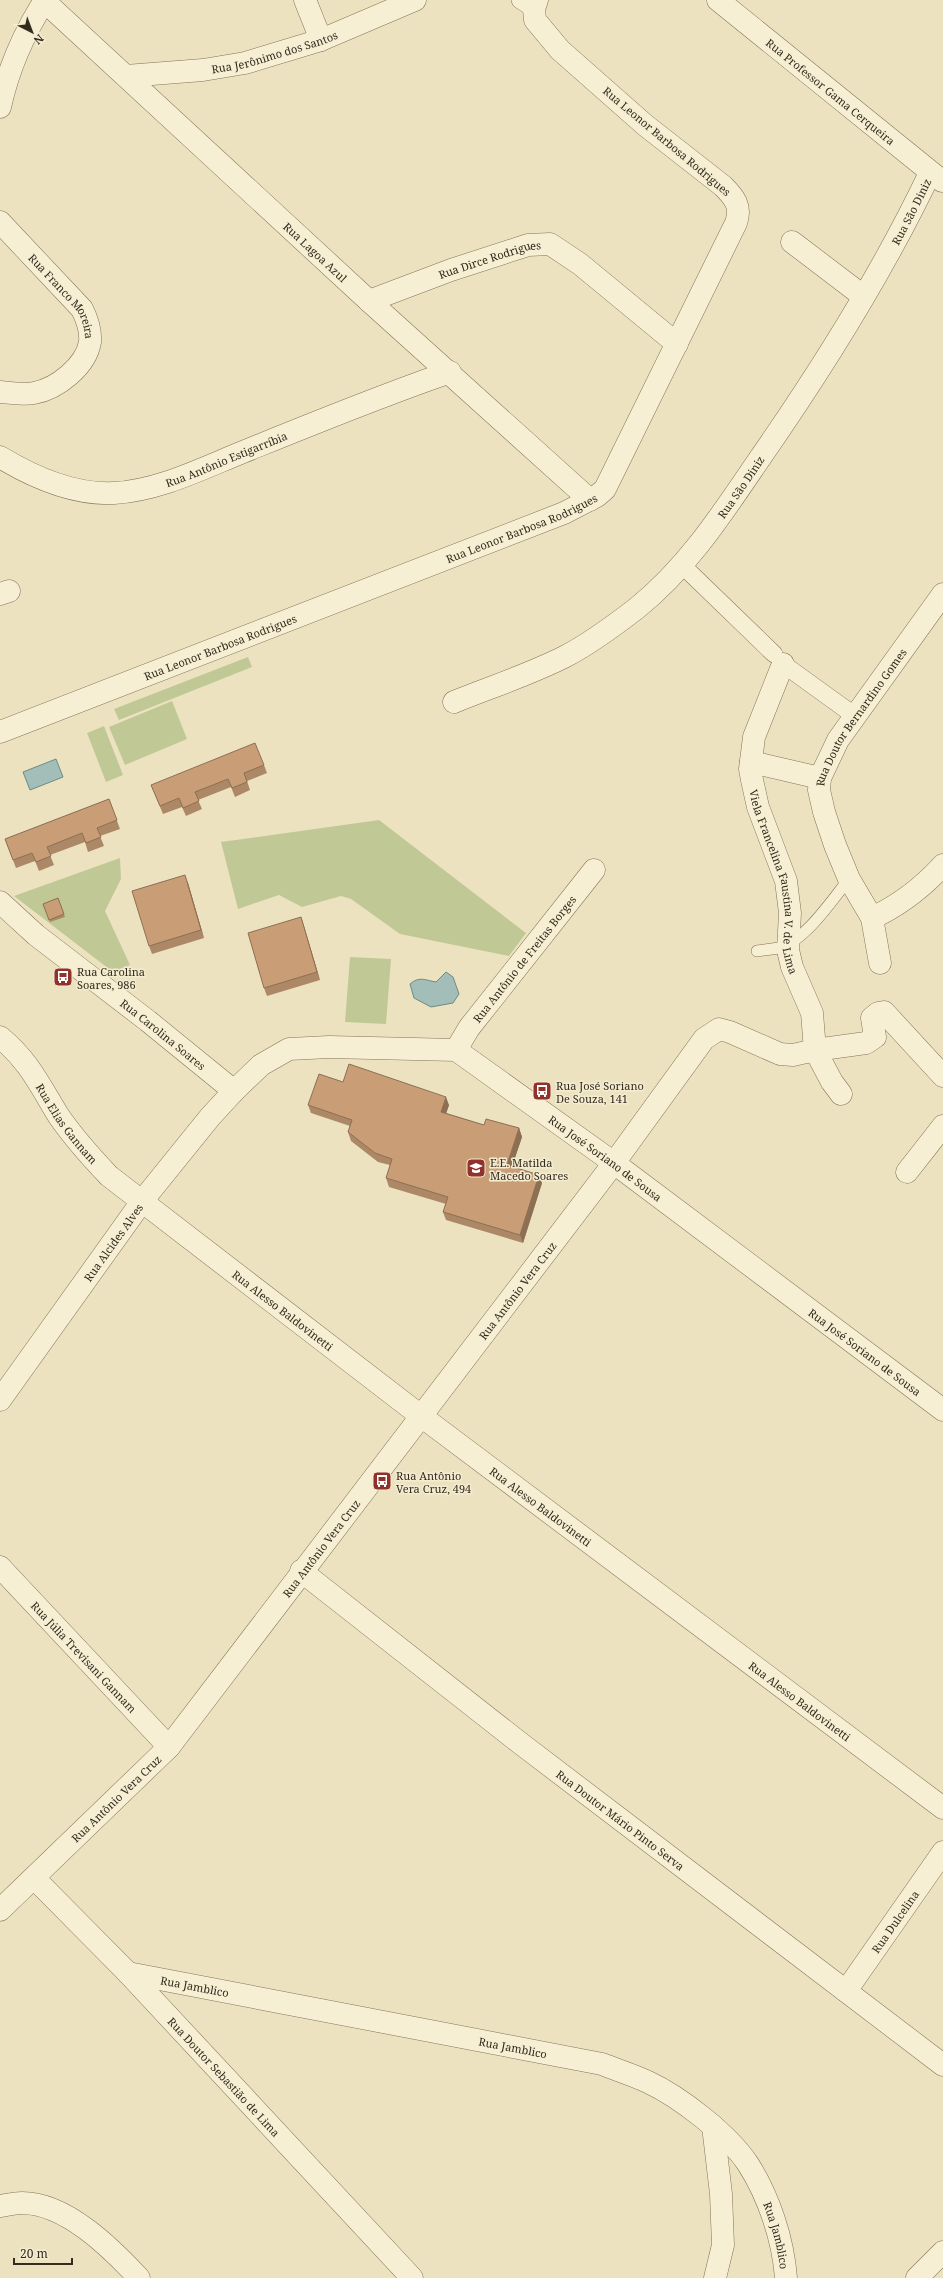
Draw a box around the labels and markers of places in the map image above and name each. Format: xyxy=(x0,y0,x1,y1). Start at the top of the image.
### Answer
place label: Rua Carolina Soares, 986 xyxy=(77,964,145,992)
bus stop icon: Rua Carolina Soares, 986 xyxy=(52,966,74,988)
place label: Rua José Soriano De Souza, 141 xyxy=(556,1078,644,1106)
bus stop icon: Rua José Soriano De Souza, 141 xyxy=(531,1080,553,1102)
place label: E.E. Matilda Macedo Soares xyxy=(490,1155,568,1183)
school or university icon: E.E. Matilda Macedo Soares xyxy=(465,1157,487,1179)
place label: Rua Antônio Vera Cruz, 494 xyxy=(396,1468,471,1496)
bus stop icon: Rua Antônio Vera Cruz, 494 xyxy=(371,1470,393,1492)

